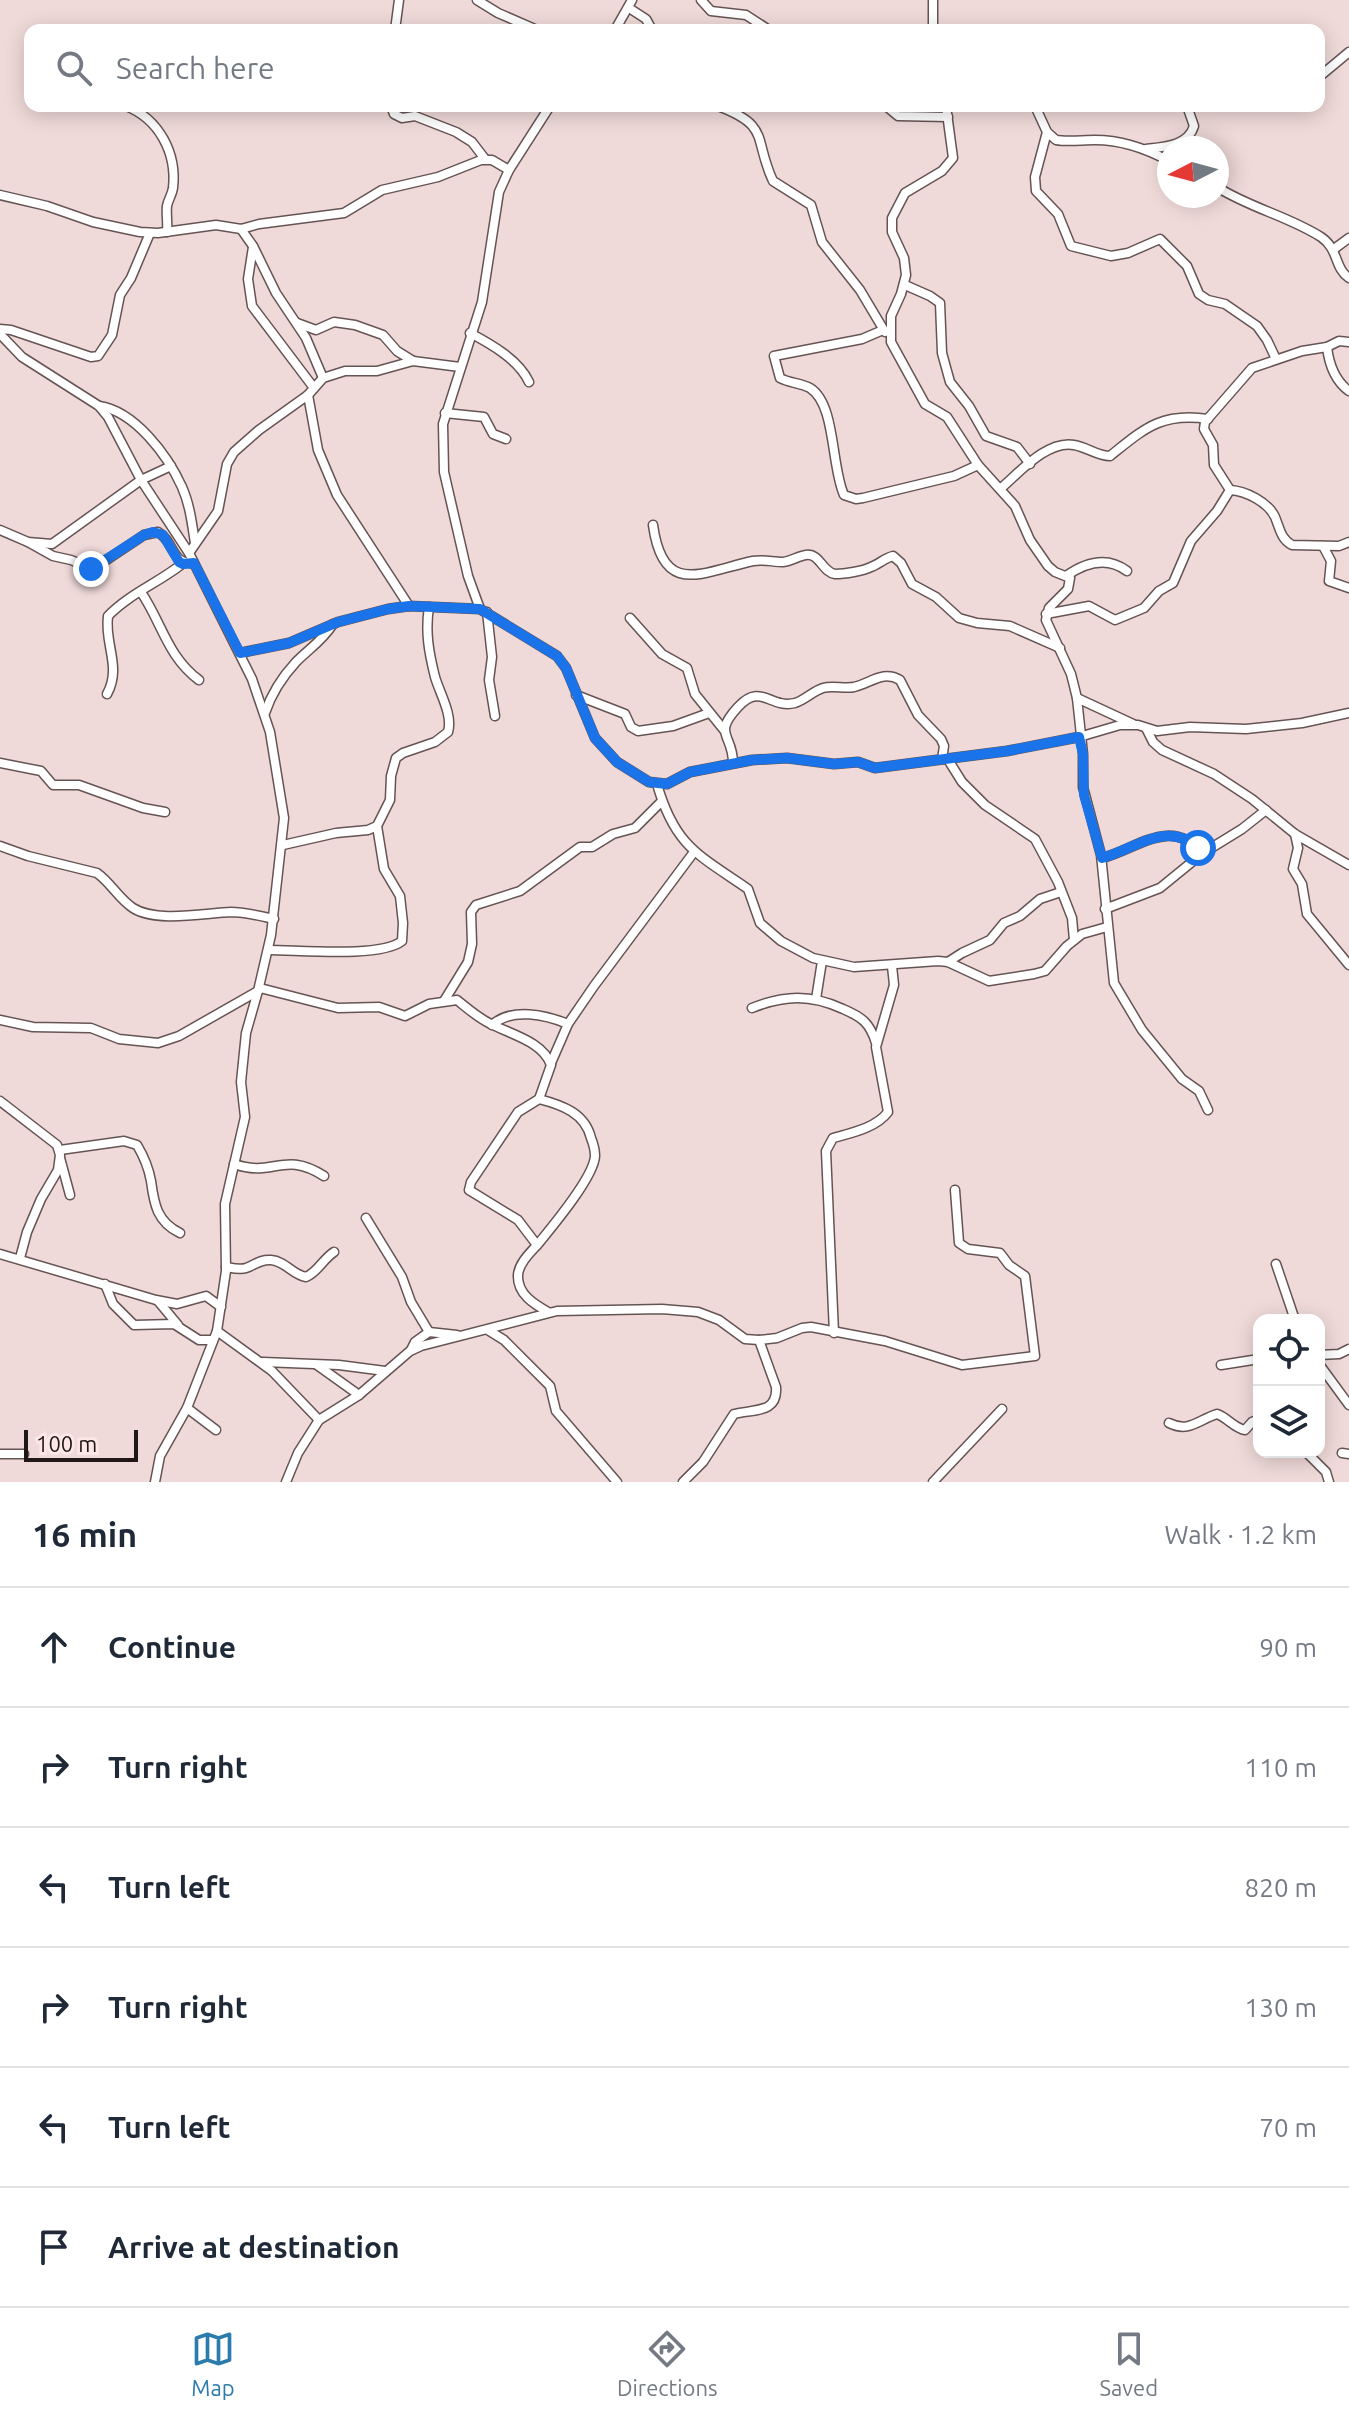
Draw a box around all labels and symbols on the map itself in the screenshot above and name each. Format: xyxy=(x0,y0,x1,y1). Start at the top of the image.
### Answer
north arrow xyxy=(1157,136,1229,208)
route end xyxy=(73,551,109,587)
route start xyxy=(1180,830,1216,866)
scale bar xyxy=(24,1426,138,1462)

